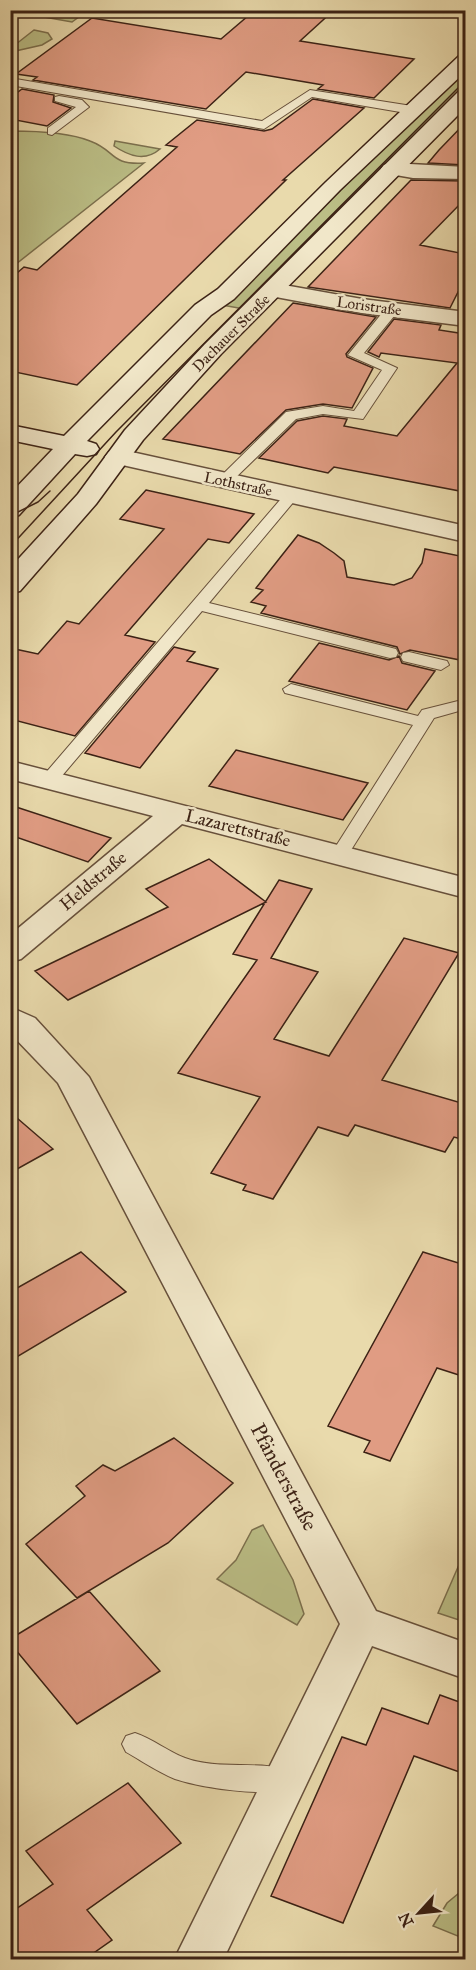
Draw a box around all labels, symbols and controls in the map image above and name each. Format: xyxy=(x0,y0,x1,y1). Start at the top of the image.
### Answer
street label: Dachauer Straße xyxy=(189,291,273,375)
street label: Loristraße xyxy=(335,293,403,319)
street label: Lothstraße xyxy=(202,468,274,500)
street label: Lazarettstraße xyxy=(183,804,293,852)
street label: Heldstraße xyxy=(55,847,131,915)
street label: Pfänderstraße xyxy=(245,1419,323,1535)
north arrow xyxy=(389,1883,449,1943)
text: N xyxy=(394,1909,418,1930)

